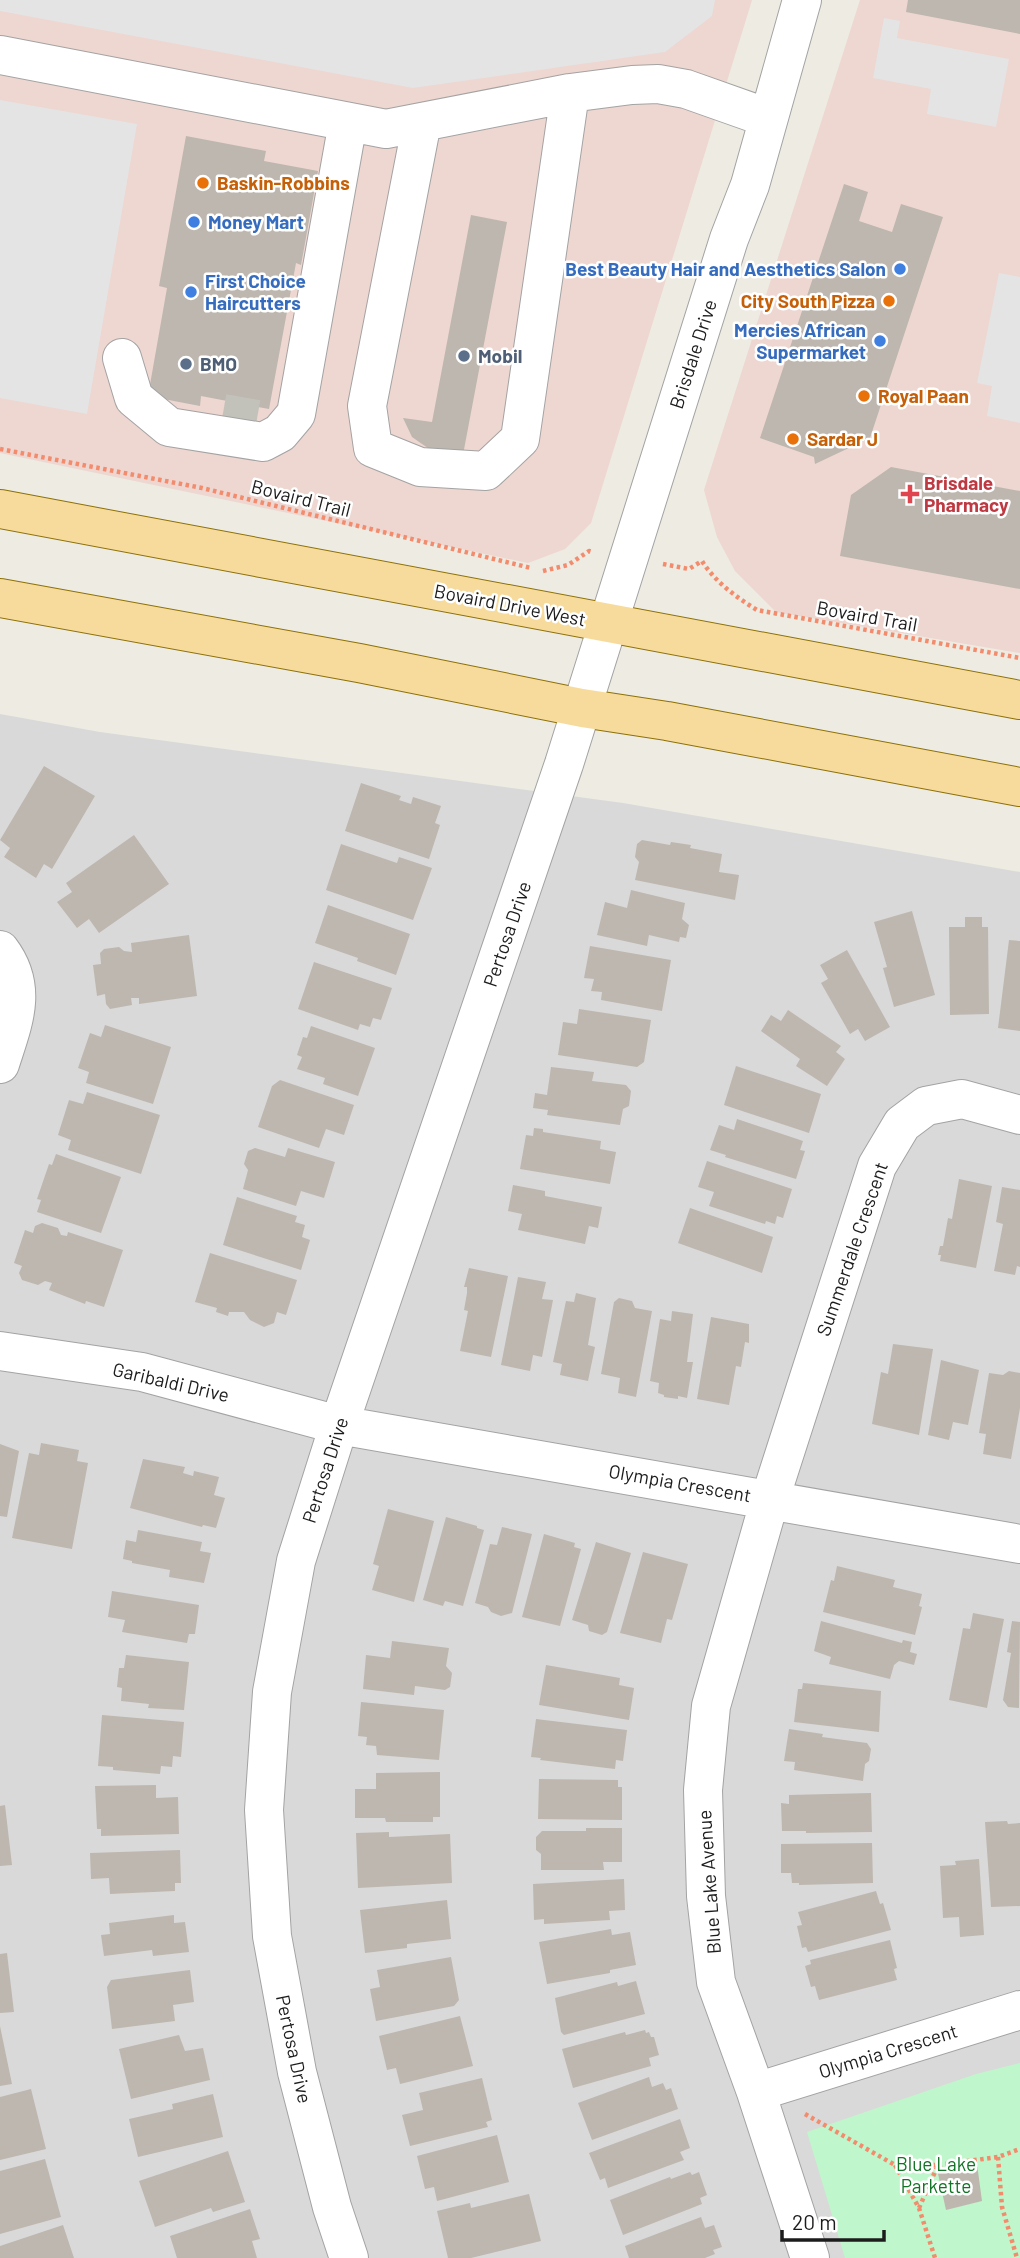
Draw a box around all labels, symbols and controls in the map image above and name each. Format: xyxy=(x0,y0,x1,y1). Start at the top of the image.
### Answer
place label: Baskin-Robbins xyxy=(217,171,350,194)
marker: Baskin-Robbins xyxy=(195,175,211,191)
place label: Money Mart xyxy=(208,210,304,233)
marker: Money Mart xyxy=(186,214,202,230)
place label: Best Beauty Hair and Aesthetics Salon xyxy=(565,257,886,280)
marker: Best Beauty Hair and Aesthetics Salon xyxy=(892,261,908,277)
place label: First Choice Haircutters xyxy=(205,269,306,314)
marker: First Choice Haircutters xyxy=(183,284,199,300)
place label: City South Pizza xyxy=(741,289,875,312)
marker: City South Pizza xyxy=(881,293,897,309)
street label: Brisdale Drive xyxy=(664,296,721,411)
place label: Mercies African Supermarket xyxy=(734,318,866,363)
marker: Mercies African Supermarket xyxy=(872,333,888,349)
place label: Mobil xyxy=(478,344,522,367)
marker: Mobil xyxy=(456,348,472,364)
place label: BMO xyxy=(200,352,237,375)
marker: BMO xyxy=(178,356,194,372)
place label: Royal Paan xyxy=(878,384,969,407)
marker: Royal Paan xyxy=(856,388,872,404)
place label: Sardar J xyxy=(807,427,878,450)
marker: Sardar J xyxy=(785,431,801,447)
place label: Brisdale Pharmacy xyxy=(924,471,1009,516)
street label: Bovaird Trail xyxy=(249,474,353,521)
marker: Brisdale Pharmacy xyxy=(902,486,918,502)
street label: Bovaird Drive West xyxy=(432,579,588,631)
street label: Bovaird Trail xyxy=(815,595,919,636)
street label: Pertosa Drive xyxy=(478,878,535,990)
street label: Summerdale Crescent xyxy=(811,1159,892,1339)
street label: Garibaldi Drive xyxy=(111,1357,232,1406)
street label: Pertosa Drive xyxy=(297,1414,352,1526)
street label: Olympia Crescent xyxy=(607,1459,753,1506)
street label: Blue Lake Avenue xyxy=(692,1809,725,1955)
street label: Pertosa Drive xyxy=(272,1993,317,2105)
street label: Olympia Crescent xyxy=(816,2018,960,2083)
park label: Blue Lake Parkette xyxy=(896,2152,976,2197)
scale bar xyxy=(782,2198,884,2242)
text: 20 m xyxy=(792,2209,837,2234)

